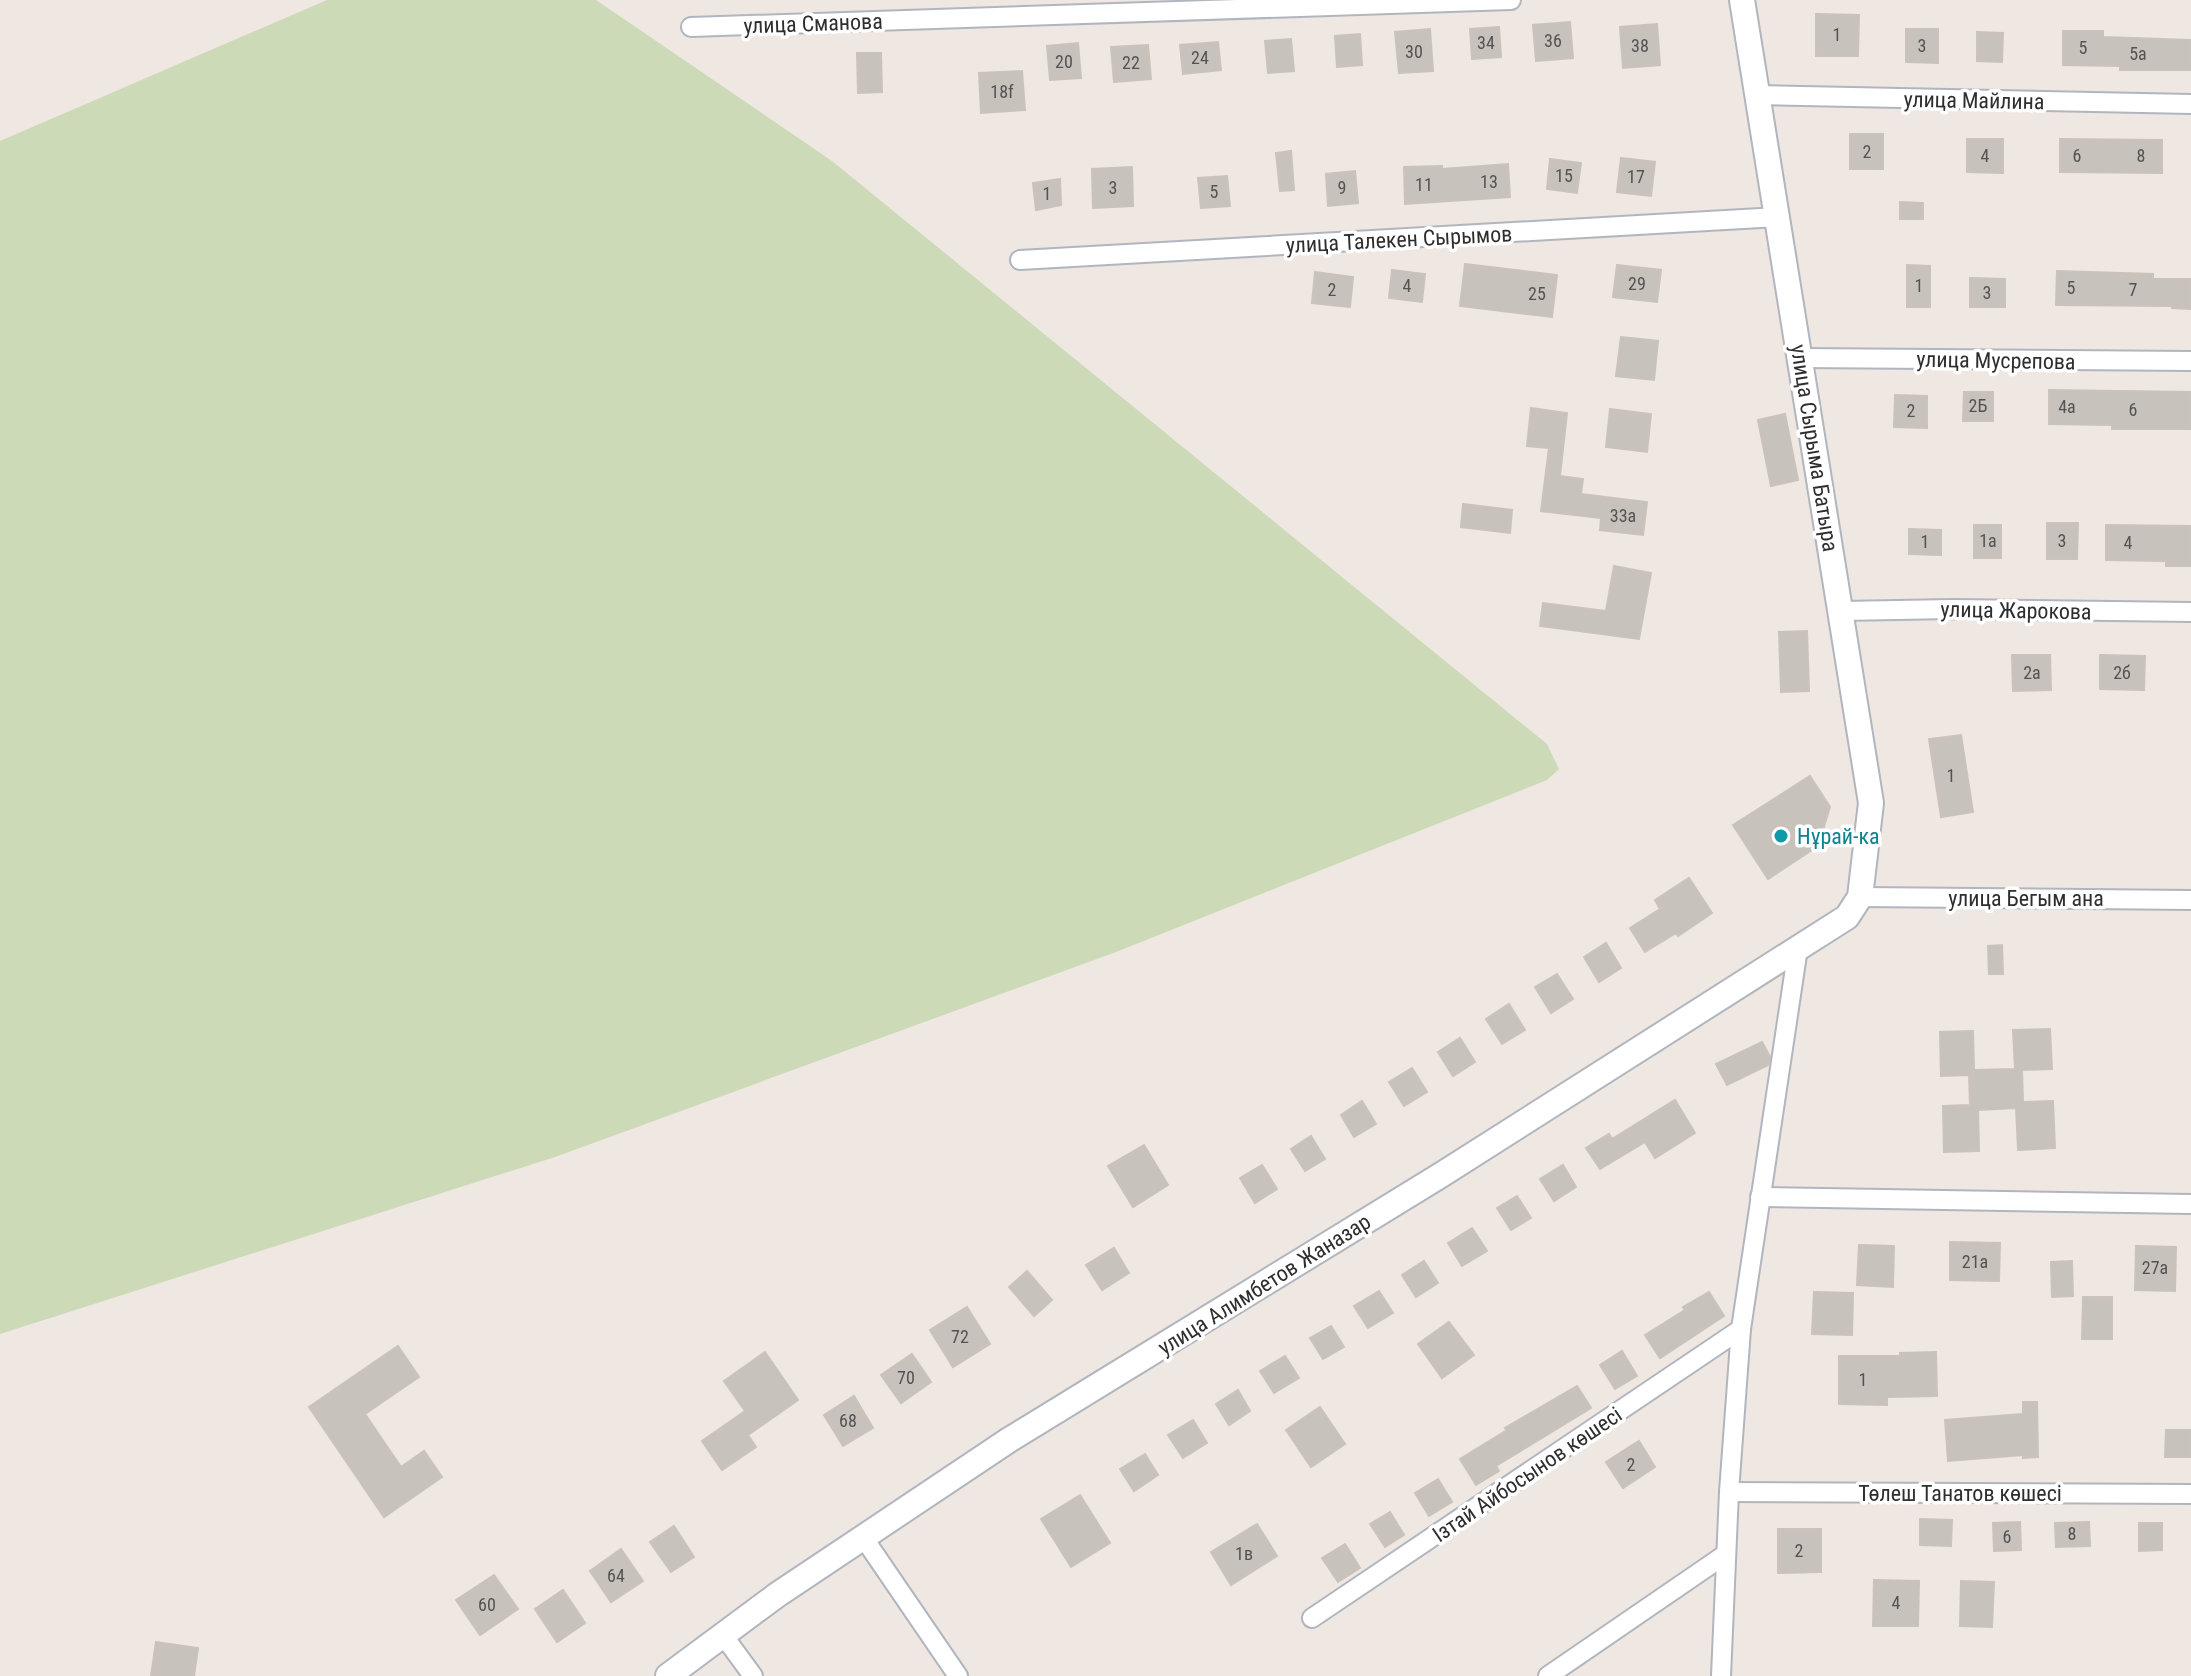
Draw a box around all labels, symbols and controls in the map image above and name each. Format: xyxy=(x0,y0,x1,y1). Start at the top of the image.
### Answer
street label: улица Сманова xyxy=(743,9,883,38)
house number: 1 xyxy=(1833,24,1841,45)
house number: 36 xyxy=(1544,30,1562,51)
house number: 34 xyxy=(1477,32,1495,53)
house number: 38 xyxy=(1631,35,1649,56)
house number: 3 xyxy=(1918,35,1926,56)
house number: 5 xyxy=(2079,37,2088,58)
house number: 30 xyxy=(1405,41,1423,62)
house number: 5а xyxy=(2129,43,2147,64)
house number: 24 xyxy=(1191,47,1209,68)
house number: 20 xyxy=(1055,51,1073,72)
house number: 22 xyxy=(1122,52,1140,73)
house number: 18f xyxy=(990,81,1014,102)
street label: улица Майлина xyxy=(1903,87,2045,114)
house number: 2 xyxy=(1863,141,1872,162)
house number: 4 xyxy=(1981,145,1990,166)
house number: 6 xyxy=(2073,145,2081,166)
house number: 8 xyxy=(2137,145,2145,166)
house number: 15 xyxy=(1555,165,1573,186)
house number: 17 xyxy=(1627,166,1645,187)
house number: 13 xyxy=(1480,171,1498,192)
house number: 11 xyxy=(1415,174,1433,195)
house number: 3 xyxy=(1109,177,1117,198)
house number: 9 xyxy=(1338,177,1346,198)
house number: 5 xyxy=(1210,181,1219,202)
house number: 1 xyxy=(1043,183,1051,204)
street label: улица Талекен Сырымов xyxy=(1285,221,1513,258)
house number: 29 xyxy=(1628,273,1646,294)
house number: 4 xyxy=(1403,275,1412,296)
house number: 1 xyxy=(1915,275,1923,296)
house number: 5 xyxy=(2067,277,2076,298)
house number: 2 xyxy=(1328,279,1337,300)
house number: 7 xyxy=(2129,279,2138,300)
house number: 3 xyxy=(1983,282,1991,303)
house number: 25 xyxy=(1528,283,1546,304)
street label: улица Сырыма Батыра xyxy=(1786,343,1843,553)
street label: улица Мусрепова xyxy=(1916,347,2076,374)
house number: 2Б xyxy=(1969,395,1987,416)
house number: 4а xyxy=(2058,396,2076,417)
house number: 6 xyxy=(2129,399,2137,420)
house number: 2 xyxy=(1907,400,1916,421)
house number: 33а xyxy=(1610,505,1636,526)
house number: 1а xyxy=(1979,530,1997,551)
house number: 3 xyxy=(2058,530,2066,551)
house number: 1 xyxy=(1921,531,1929,552)
house number: 4 xyxy=(2124,532,2133,553)
street label: улица Жарокова xyxy=(1940,597,2092,624)
house number: 2а xyxy=(2023,662,2041,683)
house number: 2б xyxy=(2113,662,2131,683)
house number: 1 xyxy=(1947,765,1955,786)
place label: Нұрай-ка xyxy=(1797,824,1880,849)
marker: Нұрай-ка xyxy=(1772,827,1790,845)
street label: улица Бегым ана xyxy=(1948,886,2104,911)
street label: улица Алимбетов Жаназар xyxy=(1153,1209,1375,1360)
house number: 21а xyxy=(1962,1251,1988,1272)
house number: 27а xyxy=(2142,1257,2168,1278)
house number: 72 xyxy=(951,1326,969,1347)
house number: 70 xyxy=(897,1367,915,1388)
house number: 1 xyxy=(1859,1369,1867,1390)
street label: Ізтай Айбосынов көшесі xyxy=(1428,1402,1627,1547)
house number: 68 xyxy=(839,1410,857,1431)
house number: 2 xyxy=(1627,1454,1636,1475)
street label: Төлеш Танатов көшесі xyxy=(1858,1481,2062,1506)
house number: 8 xyxy=(2068,1523,2076,1544)
house number: 6 xyxy=(2003,1526,2011,1547)
house number: 2 xyxy=(1795,1540,1804,1561)
house number: 1в xyxy=(1235,1543,1253,1564)
house number: 64 xyxy=(607,1565,625,1586)
house number: 4 xyxy=(1892,1592,1901,1613)
house number: 60 xyxy=(478,1594,496,1615)

